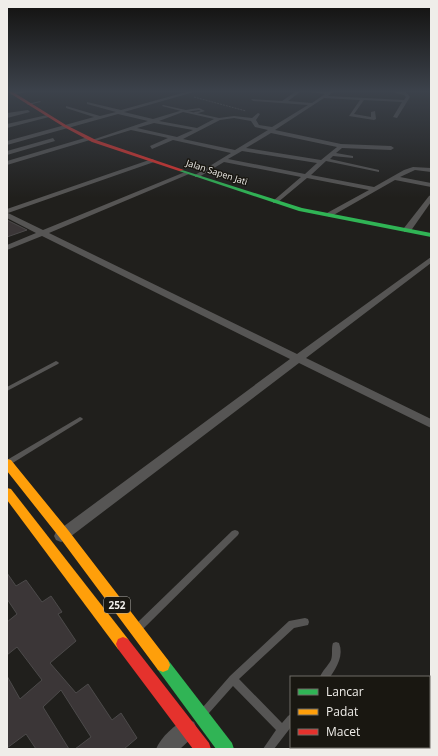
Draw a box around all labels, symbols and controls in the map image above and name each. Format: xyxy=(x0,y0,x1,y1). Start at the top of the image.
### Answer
street label: Jalan Sapen Jati xyxy=(184,156,249,188)
road number: 252 xyxy=(104,597,130,613)
legend xyxy=(290,676,430,748)
text: Lancar xyxy=(326,683,364,700)
text: Padat xyxy=(326,703,358,720)
text: Macet xyxy=(326,723,360,740)

